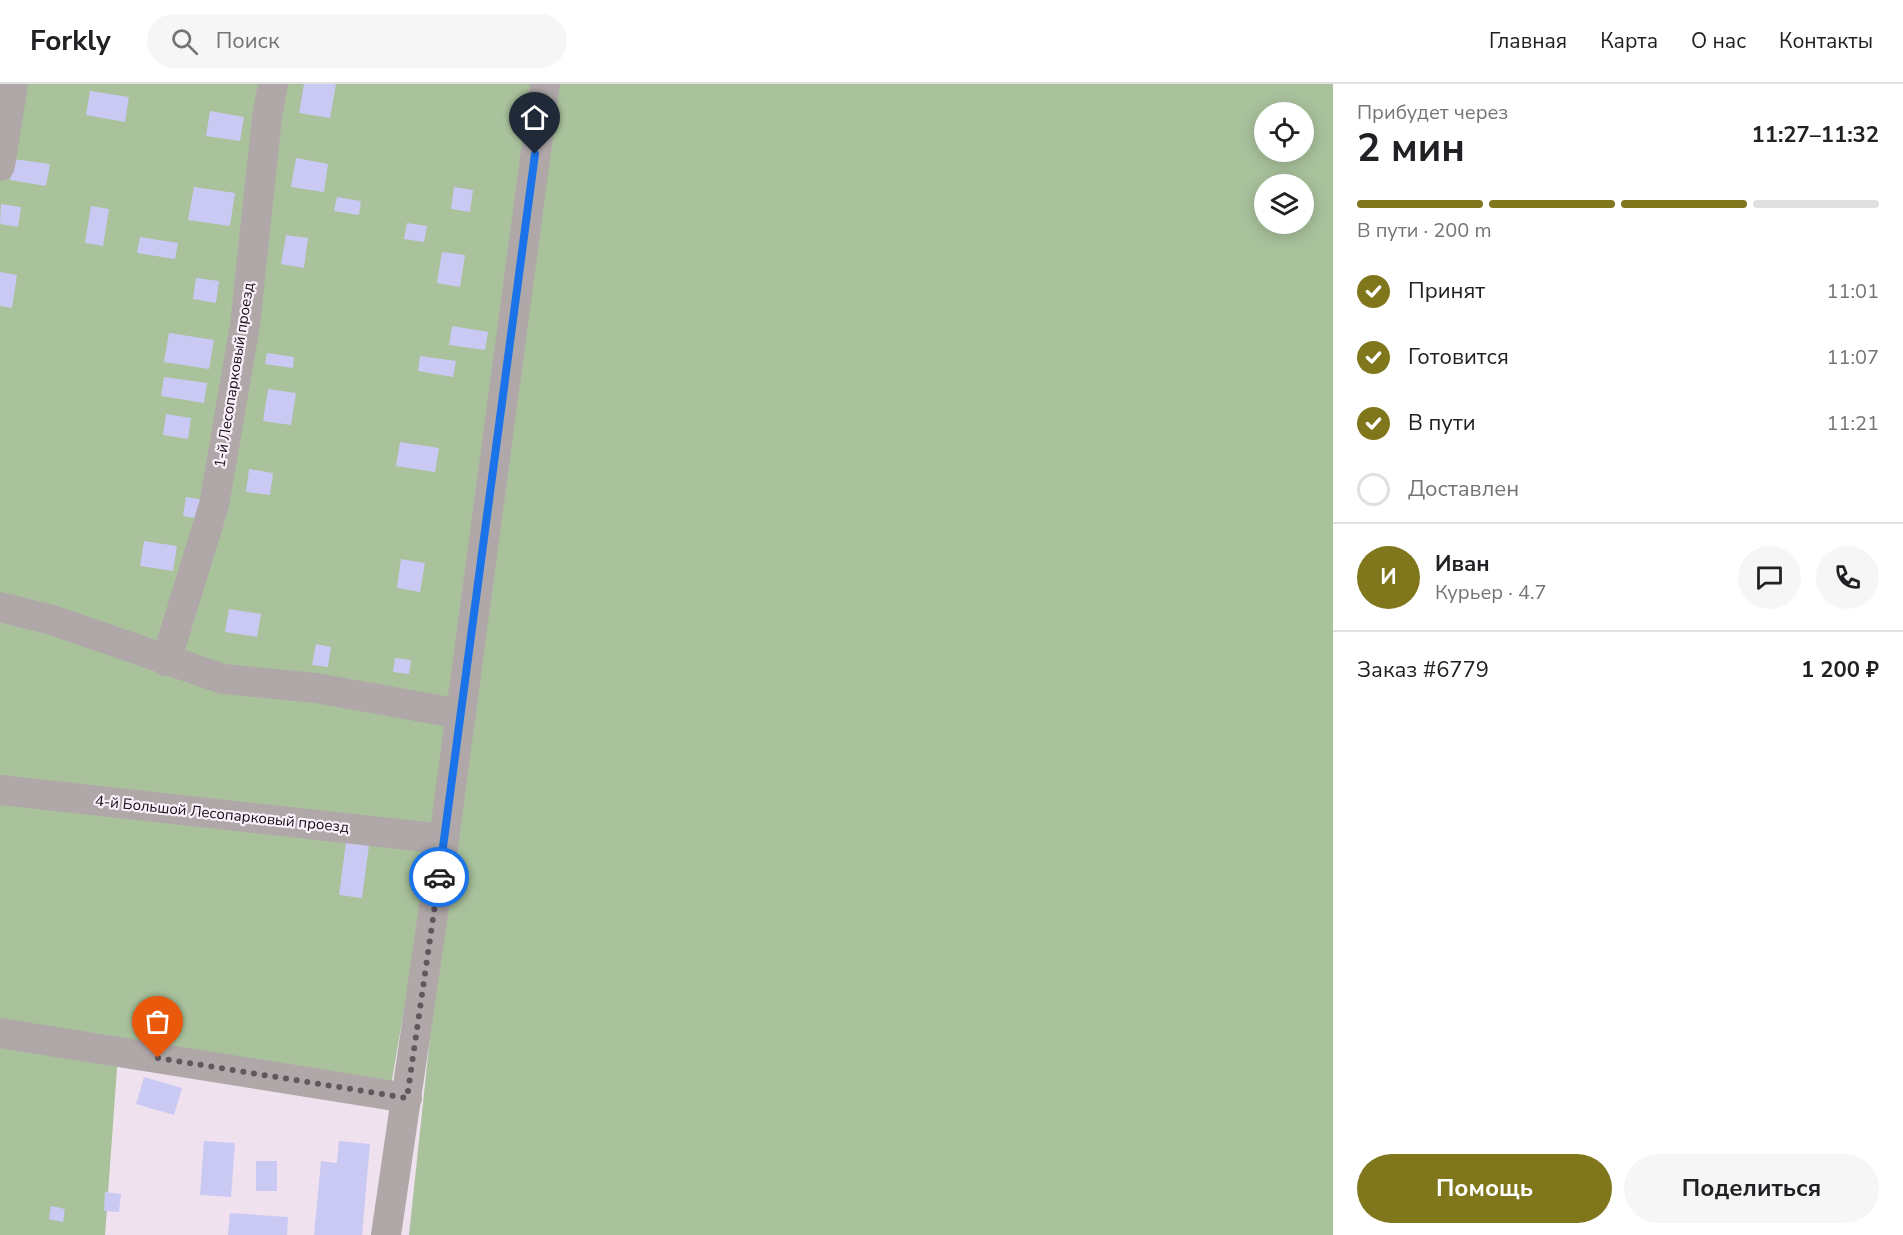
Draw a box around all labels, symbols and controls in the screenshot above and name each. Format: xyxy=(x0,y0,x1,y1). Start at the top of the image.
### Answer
search box xyxy=(147,14,567,68)
text: Forkly xyxy=(30,22,111,60)
icon: search xyxy=(168,25,201,58)
text: Поиск xyxy=(216,26,280,56)
text: Главная xyxy=(1489,27,1567,55)
text: Карта xyxy=(1600,27,1658,55)
text: О нас xyxy=(1691,27,1746,55)
text: Контакты xyxy=(1779,27,1873,55)
pin xyxy=(509,92,560,154)
text: Прибудет через xyxy=(1357,99,1508,126)
icon: home xyxy=(518,101,551,134)
map controls xyxy=(1254,102,1314,234)
button: locate xyxy=(1254,102,1314,162)
text: 11:27–11:32 xyxy=(1751,120,1879,150)
text: 2 мин xyxy=(1357,122,1465,175)
button: layers xyxy=(1254,174,1314,234)
text: В пути · 200 m xyxy=(1357,217,1492,244)
icon: check xyxy=(1357,275,1390,308)
text: Принят xyxy=(1408,276,1485,306)
text: 11:01 xyxy=(1826,278,1879,305)
street label: 1-й Лесопарковый проезд xyxy=(209,281,259,469)
icon: check xyxy=(1357,341,1390,374)
text: Готовится xyxy=(1408,342,1509,372)
text: 11:07 xyxy=(1826,344,1879,371)
icon: check xyxy=(1357,407,1390,440)
text: В пути xyxy=(1408,408,1476,438)
text: 11:21 xyxy=(1826,410,1879,437)
text: Доставлен xyxy=(1408,474,1519,504)
button: chat xyxy=(1738,546,1801,609)
button: phone xyxy=(1816,546,1879,609)
text: Иван xyxy=(1435,549,1490,579)
text: И xyxy=(1380,562,1397,592)
text: Курьер · 4.7 xyxy=(1435,579,1547,606)
text: Заказ #6779 xyxy=(1357,655,1489,685)
text: 1 200 ₽ xyxy=(1801,655,1879,685)
street label: 4-й Большой Лесопарковый проезд xyxy=(94,791,350,837)
courier xyxy=(409,847,469,907)
icon: car xyxy=(423,861,456,894)
pin xyxy=(132,996,183,1058)
icon: bag xyxy=(141,1005,174,1038)
button: Помощь xyxy=(1357,1154,1612,1223)
button: Поделиться xyxy=(1624,1154,1879,1223)

